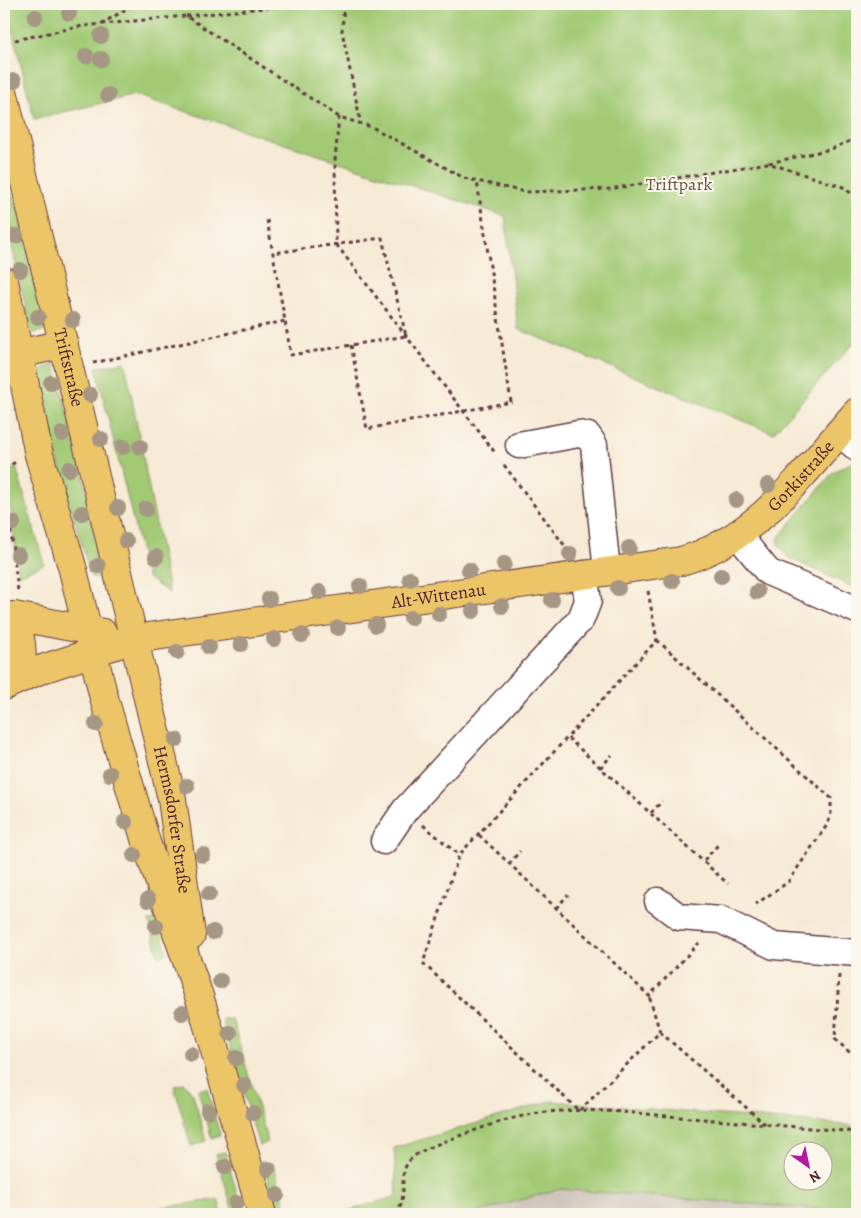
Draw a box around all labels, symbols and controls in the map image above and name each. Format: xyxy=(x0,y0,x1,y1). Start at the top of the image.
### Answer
park label: Triftpark xyxy=(646,172,712,196)
street label: Triftstraße xyxy=(48,326,90,409)
street label: Gorkistraße xyxy=(762,435,840,517)
street label: Alt-Wittenau xyxy=(389,577,488,614)
street label: Hermsdorfer Straße xyxy=(148,743,197,895)
north arrow xyxy=(784,1140,834,1190)
text: N xyxy=(805,1166,824,1187)

